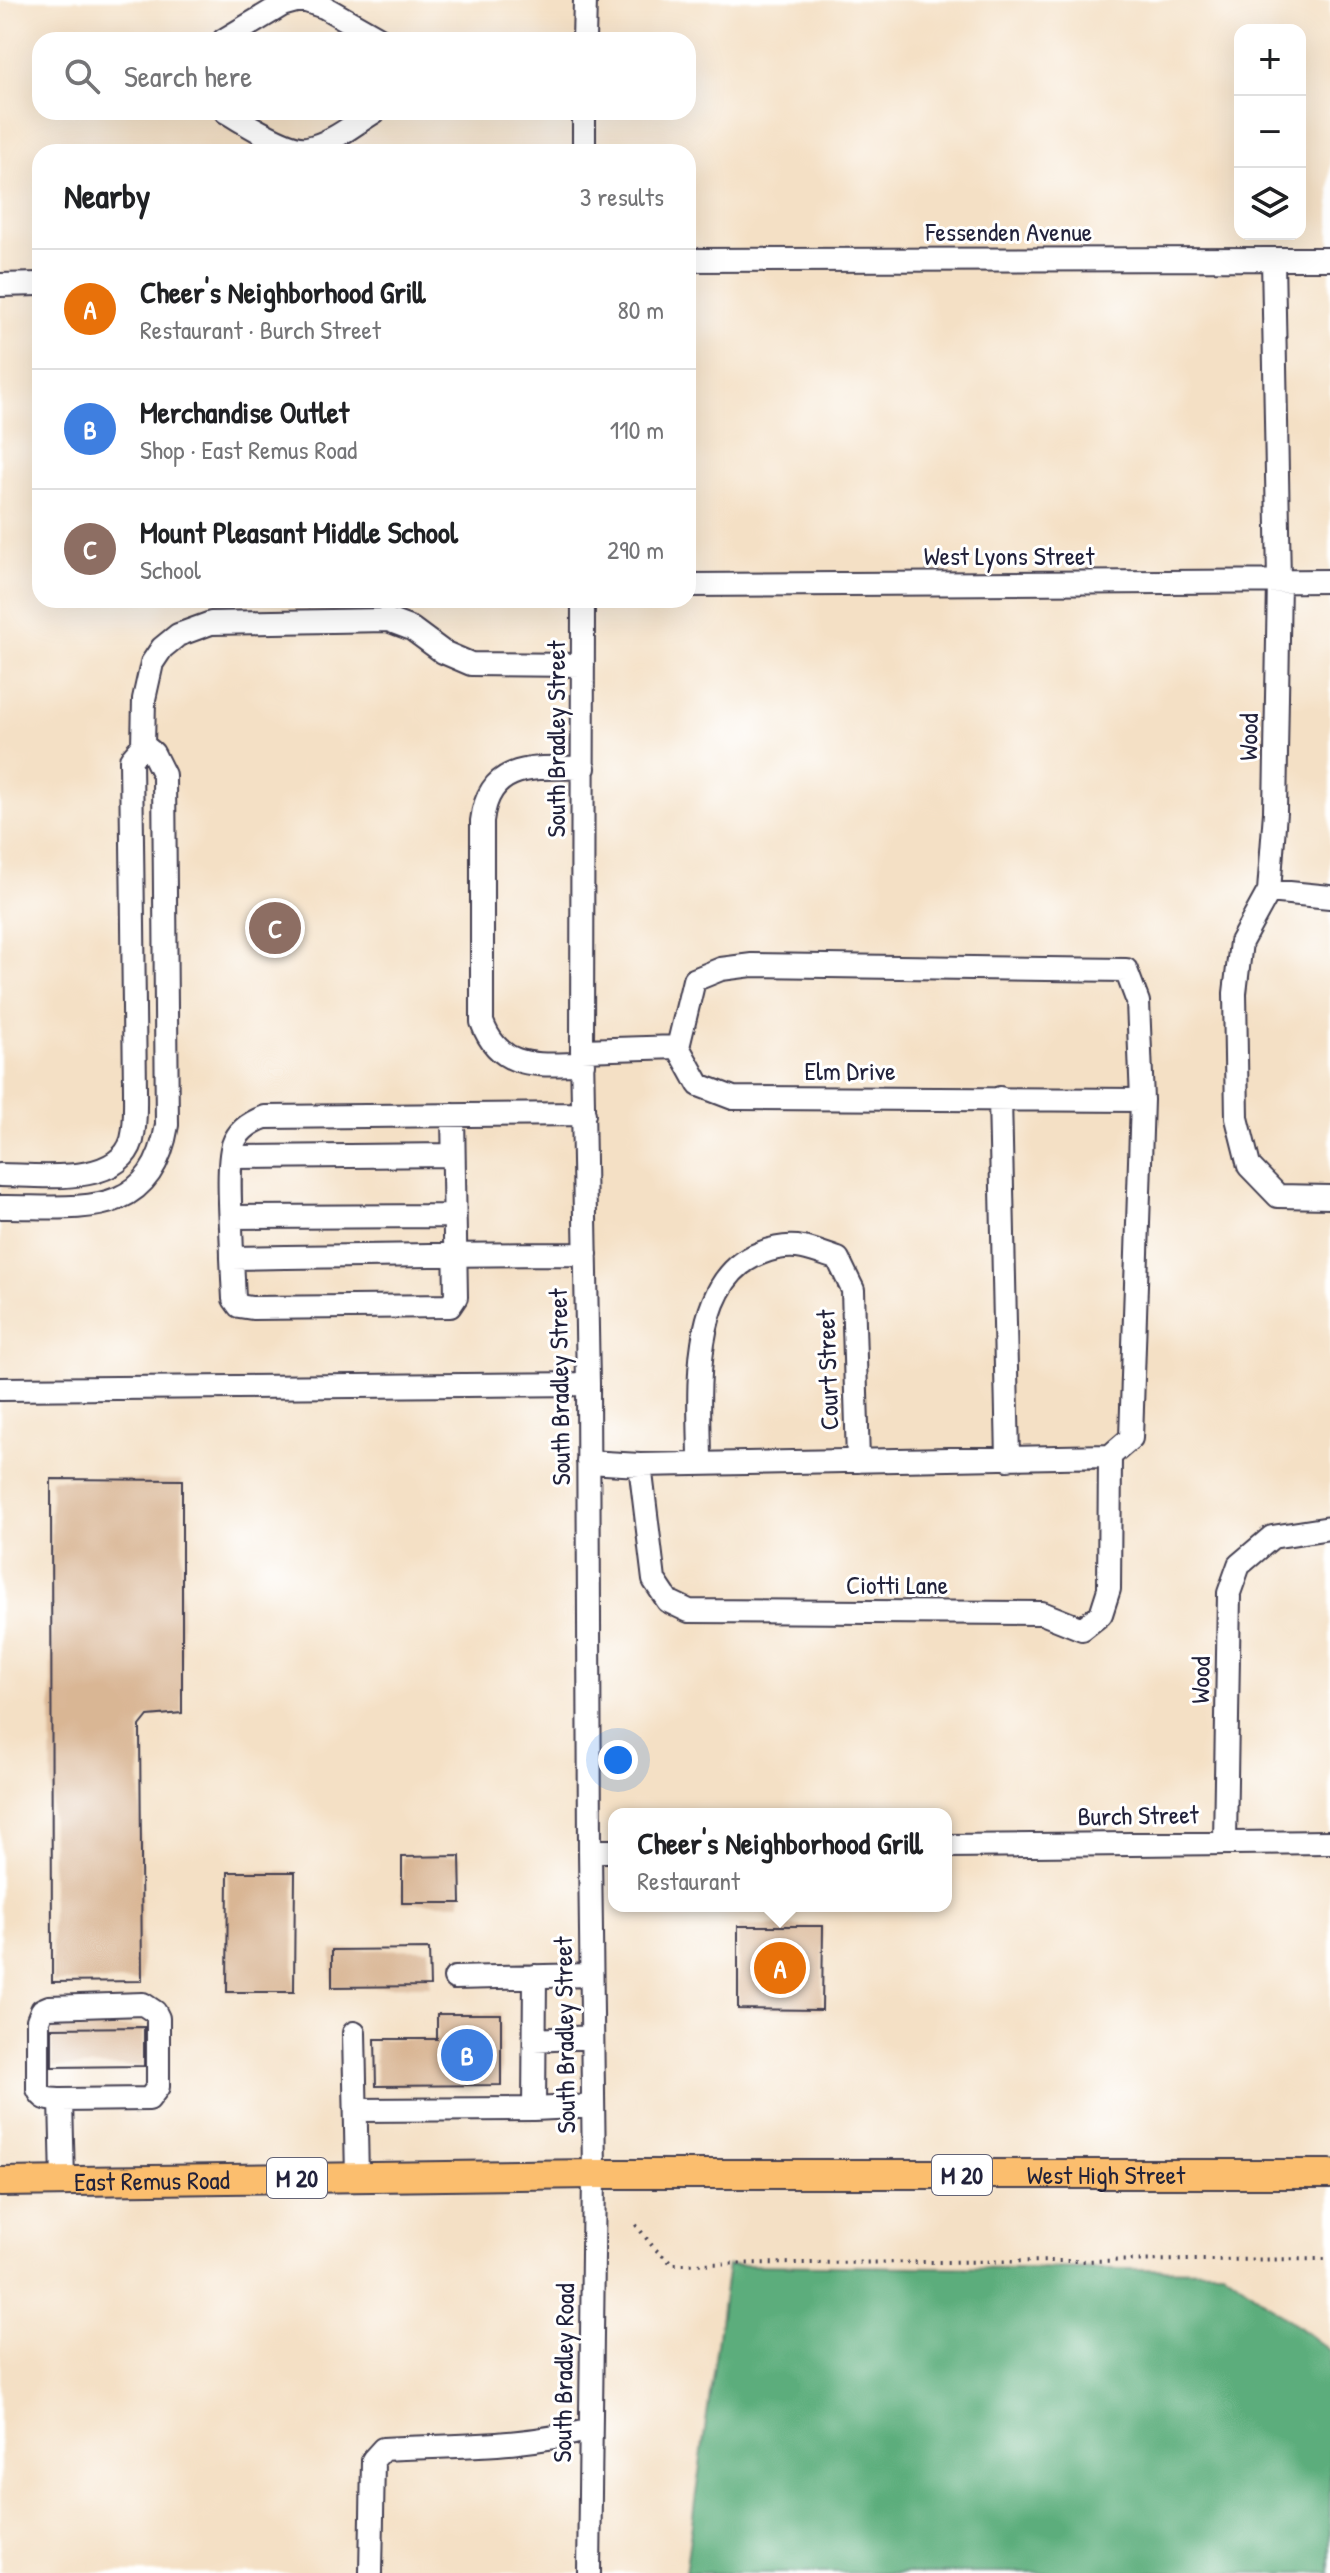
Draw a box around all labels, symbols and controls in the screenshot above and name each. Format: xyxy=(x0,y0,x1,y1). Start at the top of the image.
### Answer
map controls xyxy=(1234,24,1306,240)
button: + xyxy=(1234,24,1306,96)
search box xyxy=(32,32,696,120)
icon: search xyxy=(60,54,104,98)
text: Search here xyxy=(124,56,252,96)
button: − xyxy=(1234,96,1306,168)
button: layers xyxy=(1234,168,1306,240)
text: Nearby xyxy=(64,173,150,219)
text: 3 results xyxy=(580,179,664,214)
street label: Fessenden Avenue xyxy=(925,214,1092,249)
text: Cheer's Neighborhood Grill xyxy=(140,272,425,312)
text: A xyxy=(84,292,96,327)
text: 80 m xyxy=(617,292,664,327)
text: Restaurant · Burch Street xyxy=(140,312,381,347)
text: Merchandise Outlet xyxy=(140,392,349,432)
text: B xyxy=(83,412,97,447)
text: 110 m xyxy=(610,412,664,447)
text: Shop · East Remus Road xyxy=(140,432,357,467)
text: Mount Pleasant Middle School xyxy=(140,512,458,552)
text: C xyxy=(83,532,97,567)
text: 290 m xyxy=(607,532,664,567)
street label: West Lyons Street xyxy=(924,538,1095,573)
text: School xyxy=(140,552,201,587)
street label: South Bradley Street xyxy=(538,639,573,837)
street label: Wood xyxy=(1230,713,1266,761)
pin: C xyxy=(249,898,301,958)
street label: Elm Drive xyxy=(804,1053,896,1088)
street label: South Bradley Street xyxy=(540,1287,578,1486)
street label: Court Street xyxy=(807,1308,847,1431)
street label: Ciotti Lane xyxy=(846,1567,948,1602)
street label: Wood xyxy=(1182,1656,1218,1704)
your location xyxy=(598,1740,638,1780)
street label: Burch Street xyxy=(1077,1796,1200,1834)
popup xyxy=(608,1808,952,1912)
text: Cheer's Neighborhood Grill xyxy=(637,1823,923,1863)
text: Restaurant xyxy=(637,1863,740,1898)
street label: South Bradley Street xyxy=(545,1935,583,2134)
pin: A xyxy=(754,1938,806,1998)
pin: B xyxy=(441,2025,493,2085)
road number: M 20 xyxy=(932,2155,992,2195)
street label: West High Street xyxy=(1027,2157,1186,2192)
road number: M 20 xyxy=(267,2158,327,2198)
street label: East Remus Road xyxy=(74,2161,230,2198)
street label: South Bradley Road xyxy=(544,2283,582,2463)

